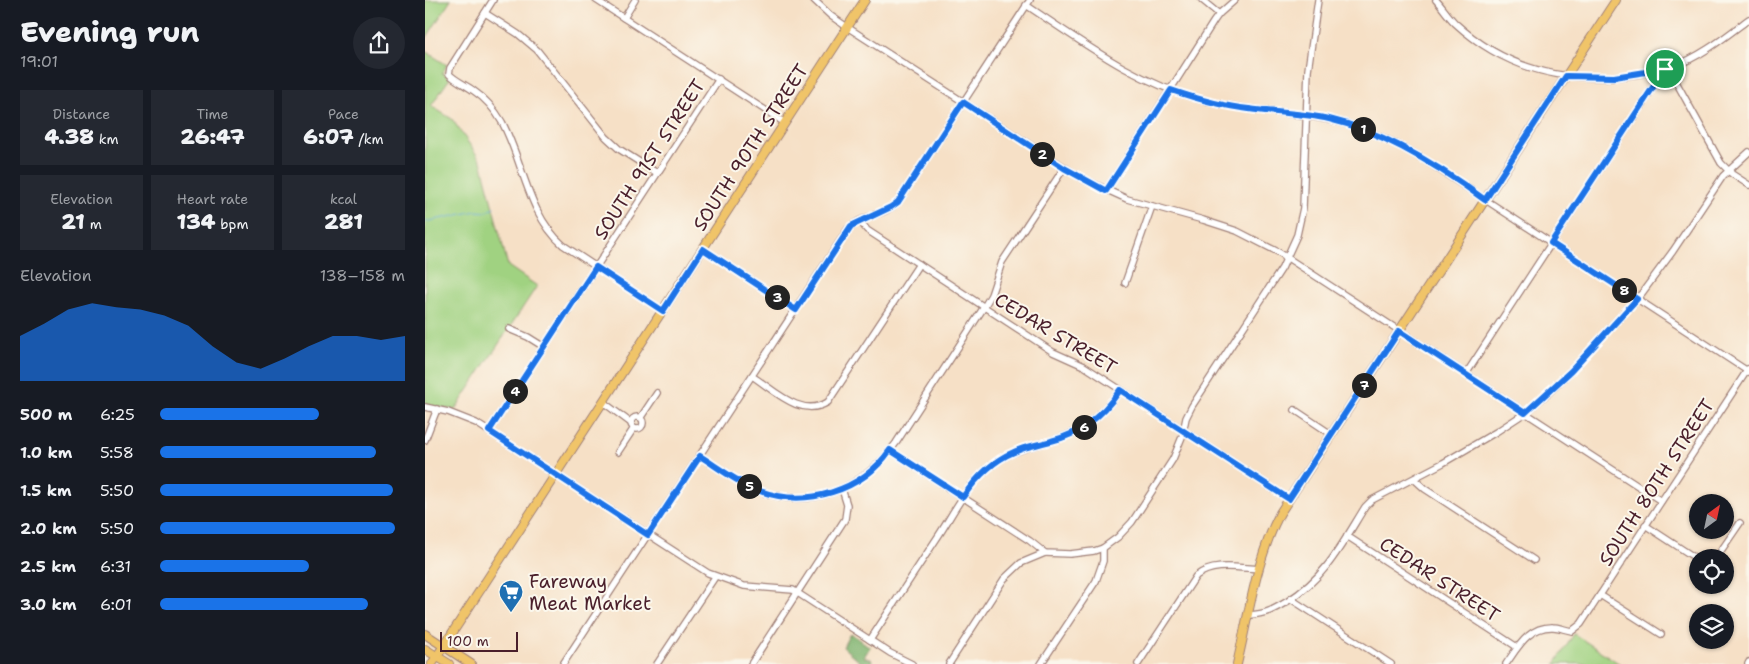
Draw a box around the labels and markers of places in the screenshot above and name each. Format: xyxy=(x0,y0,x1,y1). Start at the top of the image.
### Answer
pin xyxy=(1644,48,1686,90)
pin: 1 xyxy=(1351,116,1375,142)
pin: 2 xyxy=(1029,142,1055,166)
pin: 8 xyxy=(1611,278,1637,302)
pin: 3 xyxy=(765,284,789,310)
pin: 7 xyxy=(1351,372,1377,398)
pin: 4 xyxy=(503,378,527,404)
pin: 6 xyxy=(1071,414,1097,440)
pin: 5 xyxy=(737,474,761,498)
place label: Fareway Meat Market xyxy=(529,569,651,616)
supermarket icon: Fareway Meat Market xyxy=(498,579,524,613)

